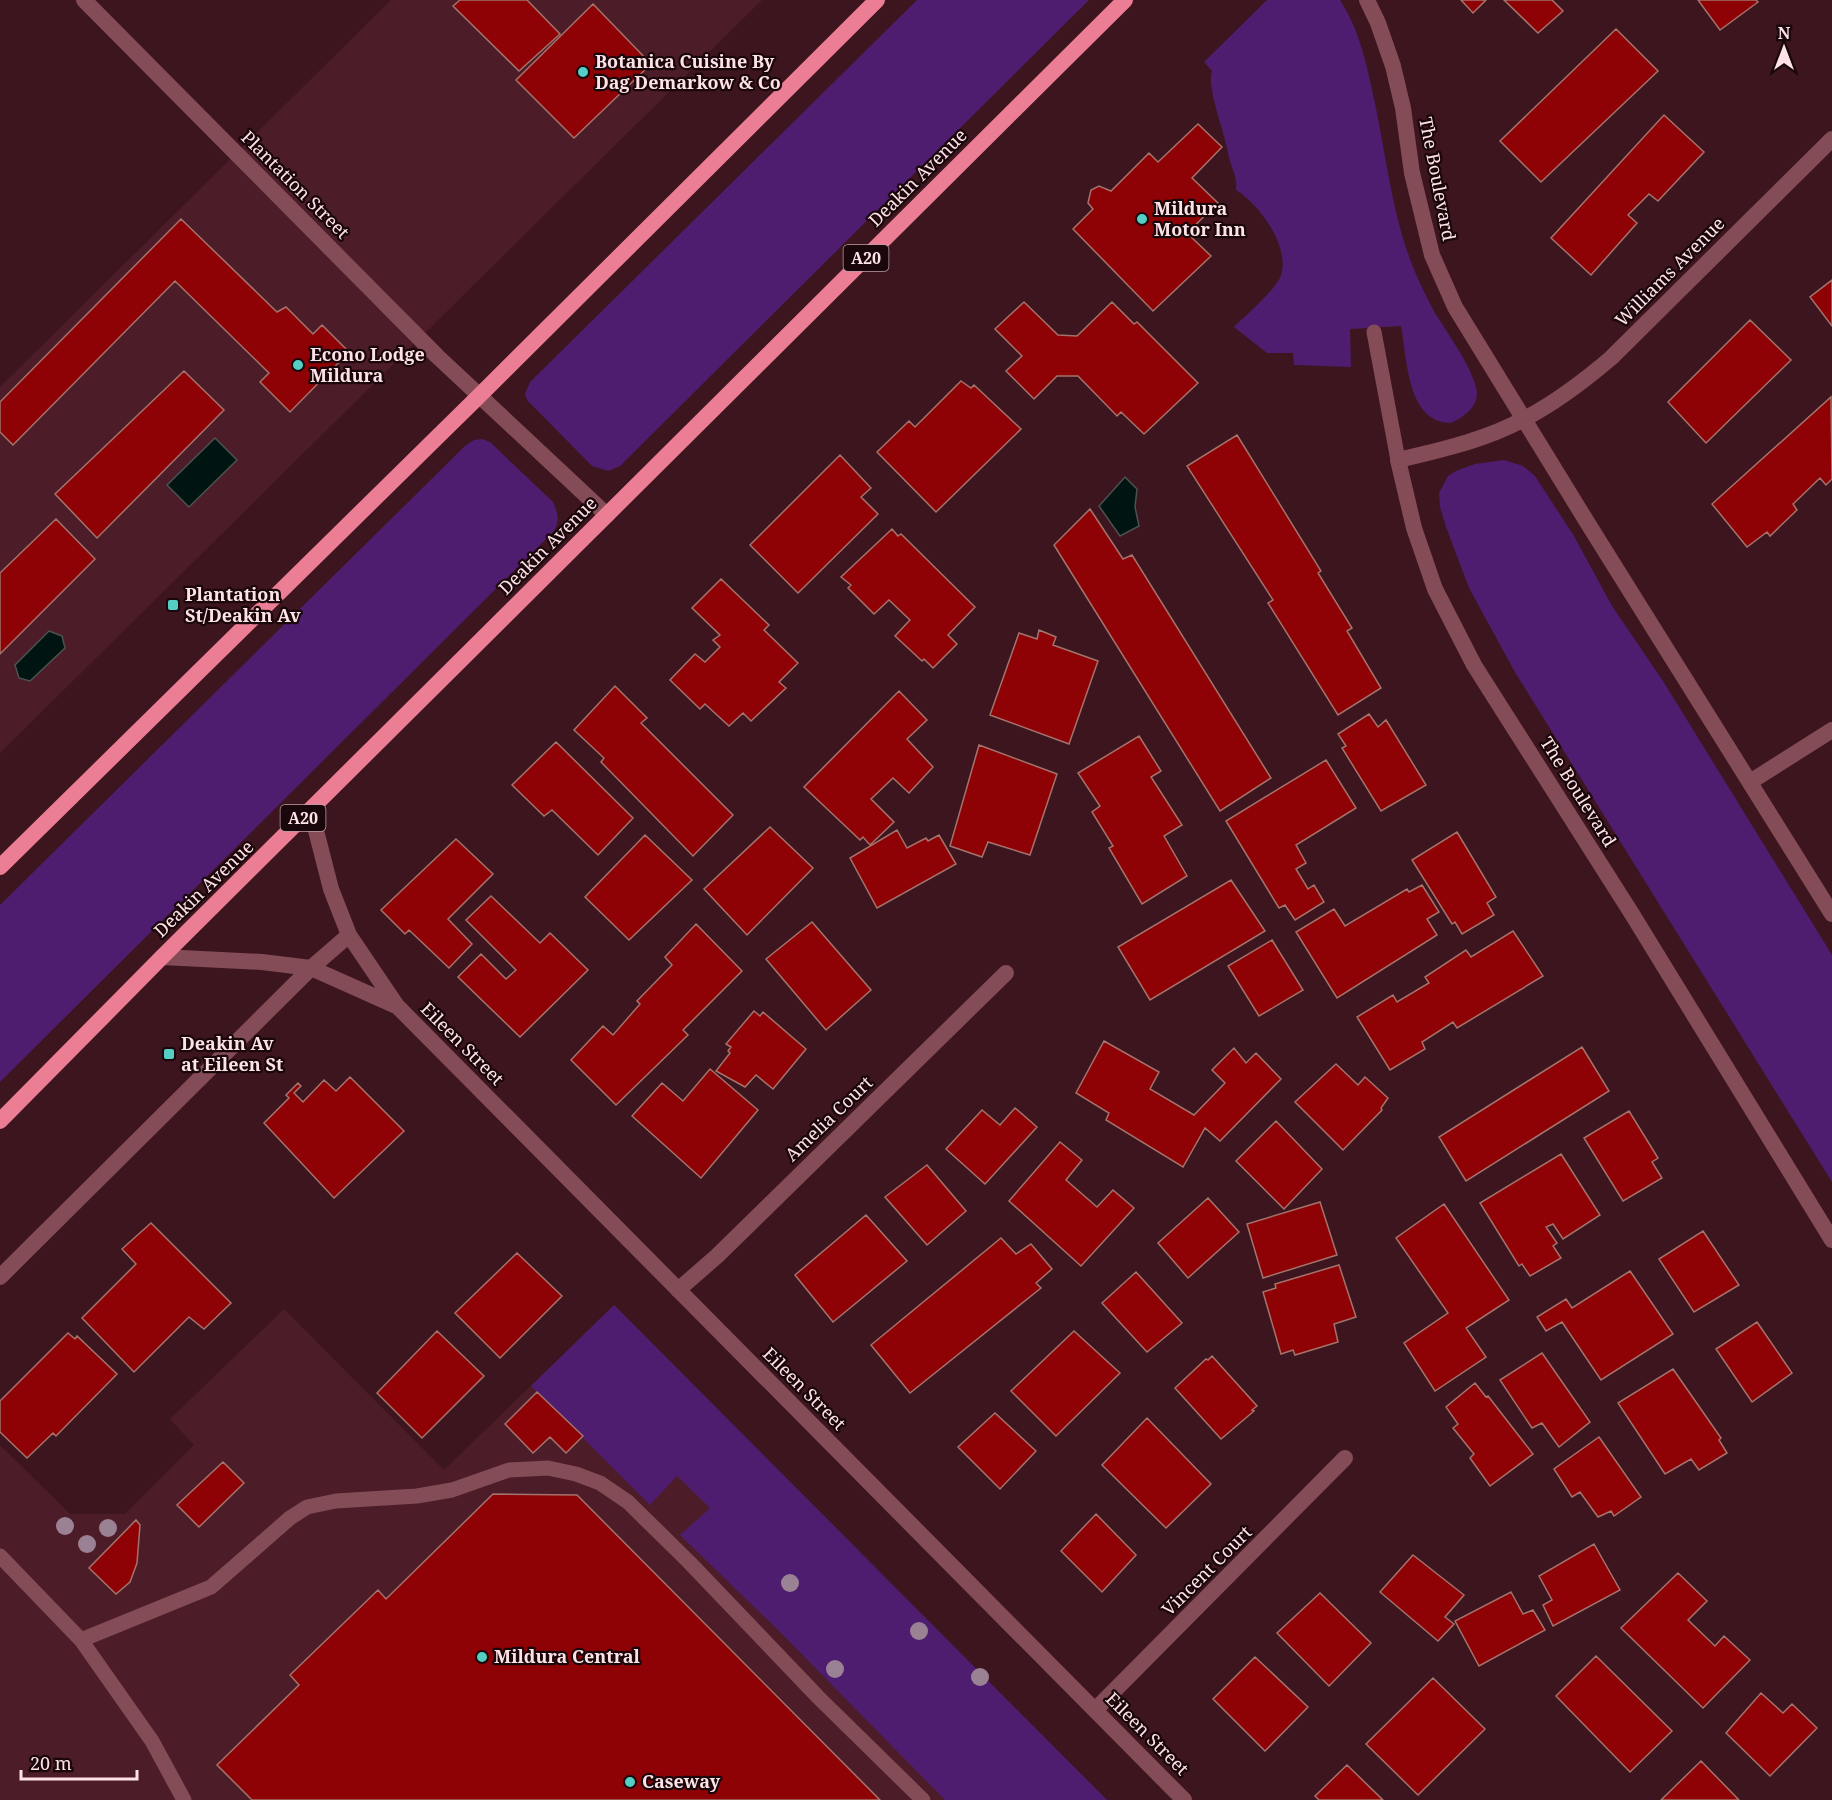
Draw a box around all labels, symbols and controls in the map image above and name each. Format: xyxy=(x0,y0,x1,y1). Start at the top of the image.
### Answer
north arrow xyxy=(1754,18,1814,78)
text: N xyxy=(1778,22,1791,44)
place label: Botanica Cuisine By Dag Demarkow & Co xyxy=(595,49,781,94)
marker: Botanica Cuisine By Dag Demarkow & Co xyxy=(576,65,590,79)
street label: The Boulevard xyxy=(1414,115,1462,243)
street label: Deakin Avenue xyxy=(863,123,972,232)
street label: Plantation Street xyxy=(236,125,355,244)
place label: Mildura Motor Inn xyxy=(1154,196,1246,241)
street label: Williams Avenue xyxy=(1609,211,1729,331)
marker: Mildura Motor Inn xyxy=(1135,212,1149,226)
road number: A20 xyxy=(844,245,888,271)
place label: Econo Lodge Mildura xyxy=(310,342,425,387)
marker: Econo Lodge Mildura xyxy=(291,358,305,372)
street label: Deakin Avenue xyxy=(493,491,602,600)
place label: Plantation St/Deakin Av xyxy=(185,582,301,627)
marker: Plantation St/Deakin Av xyxy=(166,598,180,612)
street label: The Boulevard xyxy=(1535,732,1622,851)
road number: A20 xyxy=(280,805,326,831)
street label: Deakin Avenue xyxy=(148,835,258,942)
street label: Eileen Street xyxy=(416,997,509,1090)
place label: Deakin Av at Eileen St xyxy=(181,1031,283,1076)
marker: Deakin Av at Eileen St xyxy=(162,1047,176,1061)
street label: Amelia Court xyxy=(779,1070,877,1166)
street label: Eileen Street xyxy=(758,1342,851,1435)
street label: Vincent Court xyxy=(1156,1520,1257,1621)
place label: Mildura Central xyxy=(494,1644,641,1668)
marker: Mildura Central xyxy=(475,1650,489,1664)
street label: Eileen Street xyxy=(1101,1687,1194,1780)
scale bar xyxy=(21,1743,136,1781)
text: 20 m xyxy=(30,1751,72,1775)
place label: Caseway xyxy=(642,1769,721,1793)
marker: Caseway xyxy=(623,1775,637,1789)

